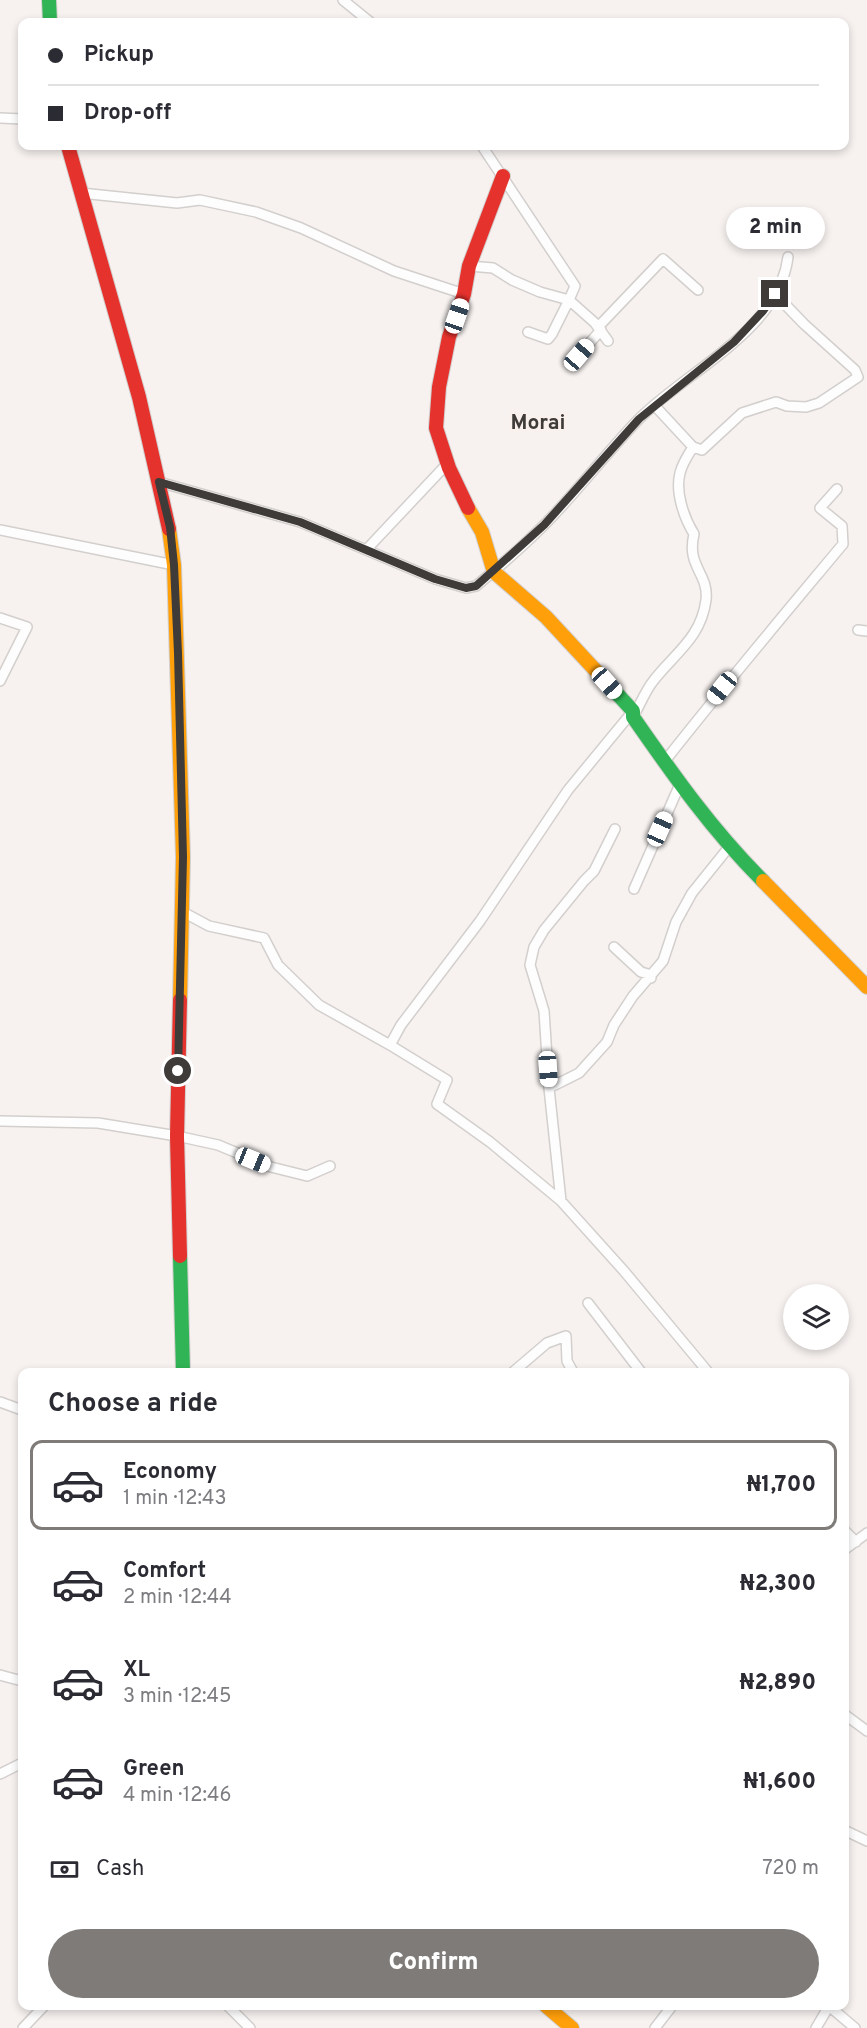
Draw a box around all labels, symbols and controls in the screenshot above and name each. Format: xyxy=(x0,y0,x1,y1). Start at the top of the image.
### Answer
text: Pickup xyxy=(84,42,154,69)
text: Drop-off xyxy=(84,100,171,127)
callout: 2 min xyxy=(726,207,824,249)
text: 2 min xyxy=(749,215,802,241)
route end xyxy=(761,280,788,307)
car xyxy=(443,296,471,336)
car xyxy=(560,336,598,374)
district label: Morai xyxy=(511,410,565,437)
car xyxy=(588,664,626,702)
car xyxy=(704,668,740,708)
car xyxy=(644,809,676,849)
car xyxy=(538,1050,558,1088)
route start xyxy=(164,1057,191,1084)
car xyxy=(233,1145,273,1175)
map controls xyxy=(783,1284,849,1350)
button: layers xyxy=(783,1284,849,1350)
text: Choose a ride xyxy=(48,1387,218,1421)
icon: car xyxy=(51,1458,105,1512)
text: Economy xyxy=(123,1459,217,1486)
text: ₦1,700 xyxy=(746,1472,816,1499)
text: 1 min · 12:43 xyxy=(123,1486,227,1512)
icon: car xyxy=(51,1557,105,1611)
text: Comfort xyxy=(123,1558,206,1585)
text: ₦2,300 xyxy=(740,1571,816,1598)
text: 2 min · 12:44 xyxy=(123,1585,232,1611)
icon: car xyxy=(51,1656,105,1710)
text: XL xyxy=(123,1657,150,1684)
text: ₦2,890 xyxy=(739,1670,816,1697)
text: 3 min · 12:45 xyxy=(123,1684,231,1710)
icon: car xyxy=(51,1755,105,1809)
text: Green xyxy=(123,1756,185,1783)
text: ₦1,600 xyxy=(743,1769,816,1796)
text: 4 min · 12:46 xyxy=(123,1783,231,1809)
icon: cash xyxy=(48,1853,81,1886)
text: Cash xyxy=(96,1856,145,1883)
text: 720 m xyxy=(762,1856,819,1882)
button: Confirm xyxy=(48,1929,819,1998)

